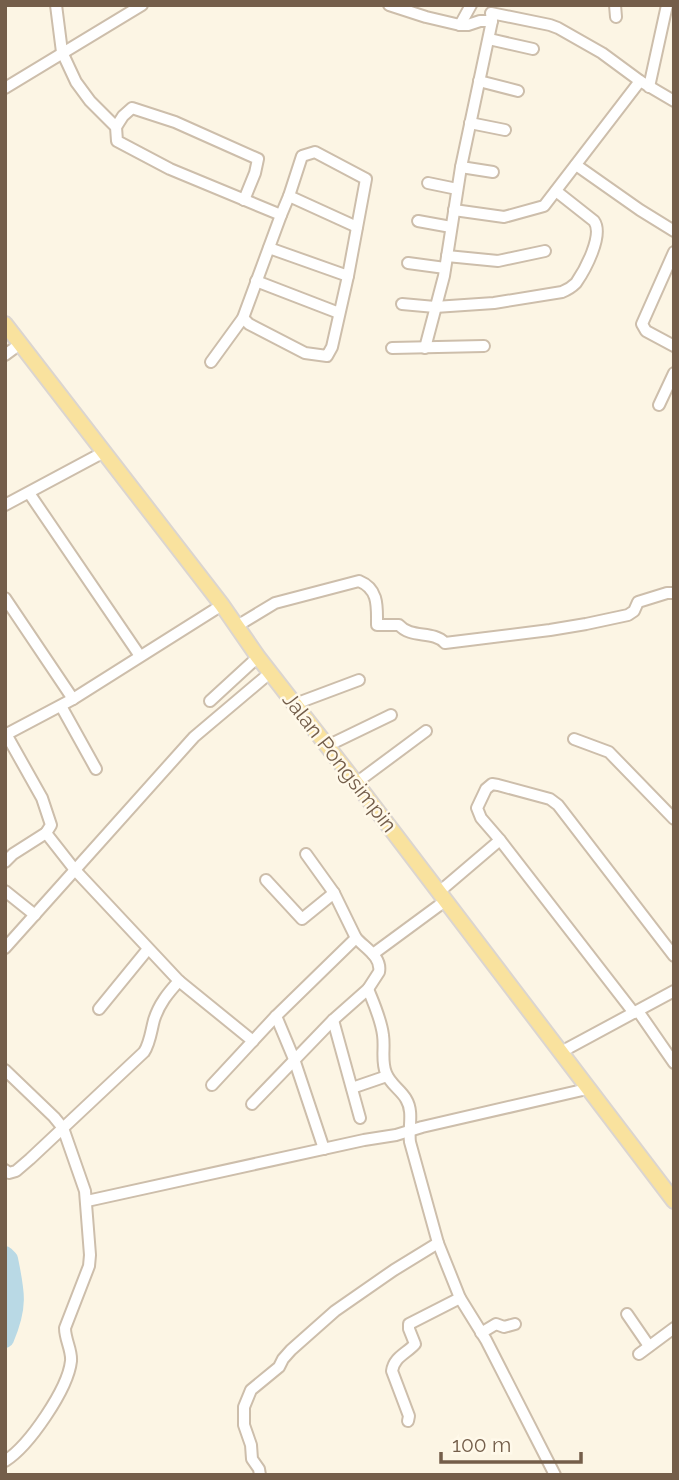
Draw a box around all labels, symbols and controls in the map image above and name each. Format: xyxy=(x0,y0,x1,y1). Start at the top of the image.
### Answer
street label: Jalan Pongsimpin xyxy=(278,687,402,837)
scale bar xyxy=(441,1420,581,1464)
text: 100 m xyxy=(452,1432,511,1457)

